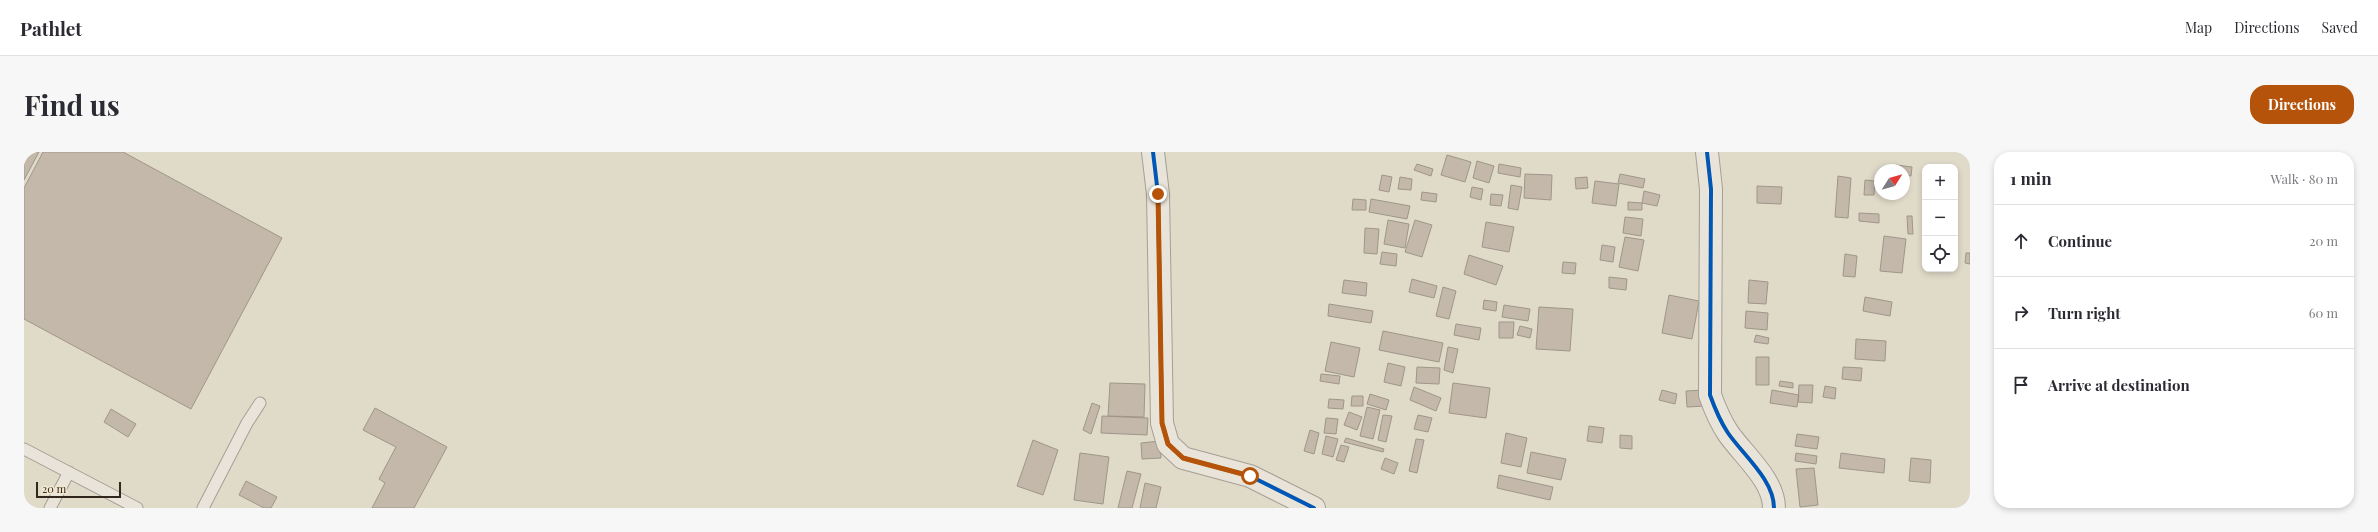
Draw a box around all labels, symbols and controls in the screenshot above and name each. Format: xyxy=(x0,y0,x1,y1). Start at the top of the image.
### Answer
text: Pathlet xyxy=(20,15,82,41)
text: Map xyxy=(2185,18,2212,37)
text: Directions xyxy=(2234,18,2300,37)
text: Saved xyxy=(2322,18,2358,37)
button: Directions xyxy=(2250,85,2354,124)
text: Find us xyxy=(24,86,120,123)
north arrow xyxy=(1874,164,1910,200)
map controls xyxy=(1922,164,1958,272)
button: + xyxy=(1922,164,1958,200)
text: 1 min xyxy=(2010,167,2052,189)
text: Walk · 80 m xyxy=(2270,170,2338,187)
route end xyxy=(1149,185,1167,203)
button: − xyxy=(1922,200,1958,236)
icon: ahead xyxy=(2010,230,2032,252)
text: Continue xyxy=(2048,231,2112,251)
text: 20 m xyxy=(2309,232,2338,249)
button: locate xyxy=(1922,236,1958,272)
icon: right xyxy=(2010,302,2032,324)
text: Turn right xyxy=(2048,303,2121,323)
text: 60 m xyxy=(2309,304,2338,321)
icon: arrive xyxy=(2010,374,2032,396)
text: Arrive at destination xyxy=(2048,375,2190,395)
route start xyxy=(1241,467,1259,485)
scale bar xyxy=(36,480,121,499)
text: 20 m xyxy=(42,481,66,496)

